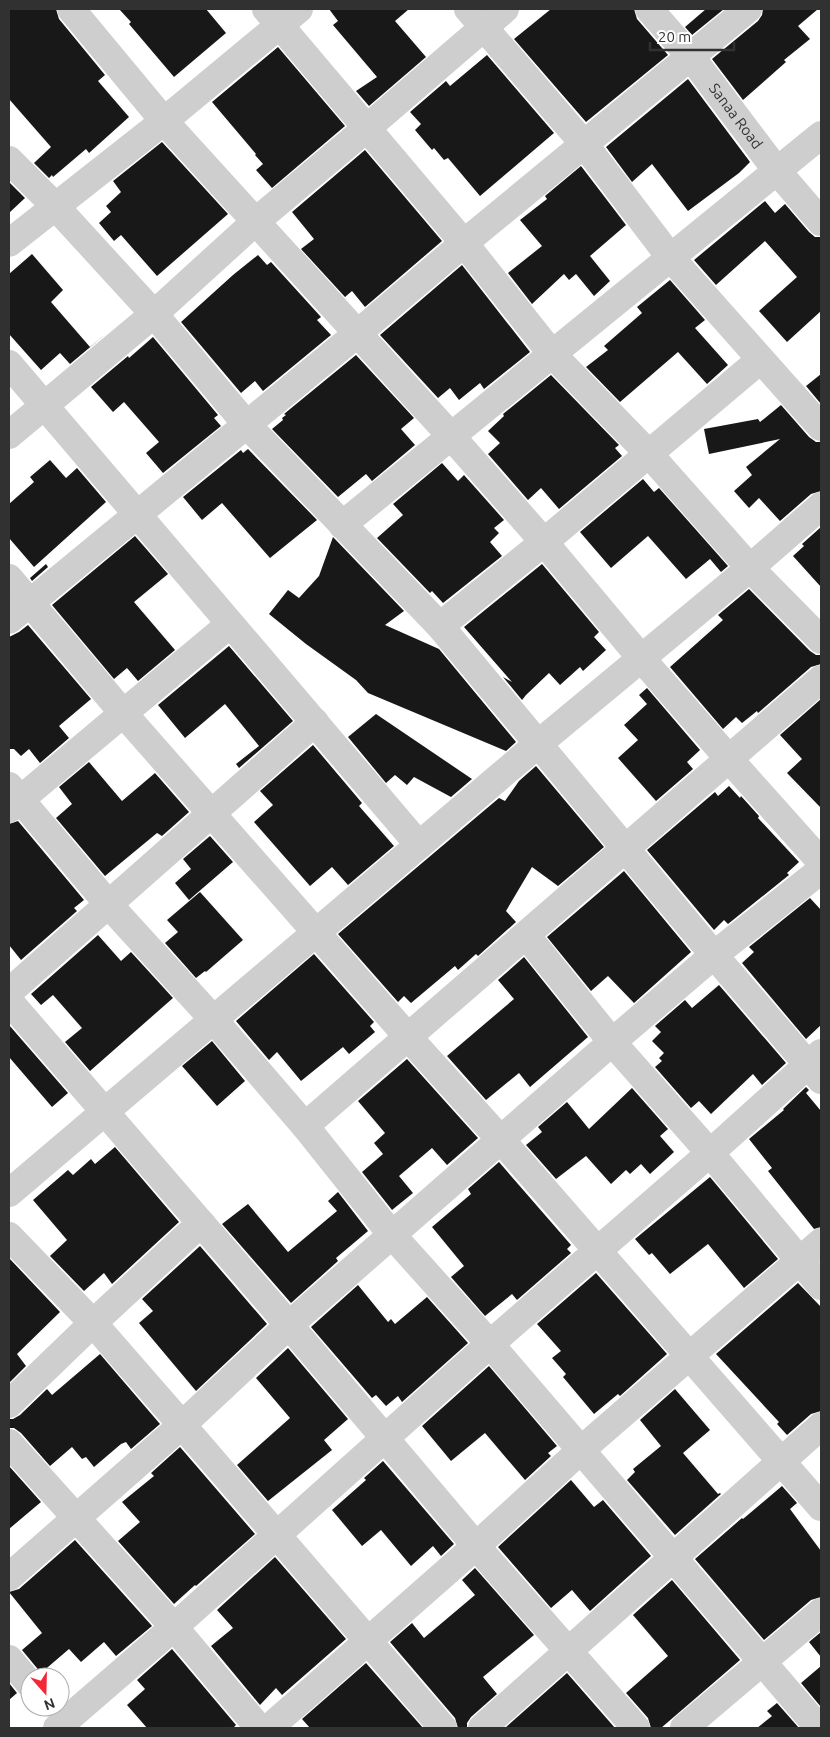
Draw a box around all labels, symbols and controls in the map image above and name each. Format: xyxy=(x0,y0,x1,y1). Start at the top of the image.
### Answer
scale bar xyxy=(650,20,734,52)
text: 20 m xyxy=(658,28,691,45)
street label: Sanaa Road xyxy=(706,80,766,152)
north arrow xyxy=(20,1667,70,1717)
text: N xyxy=(42,1695,57,1714)

